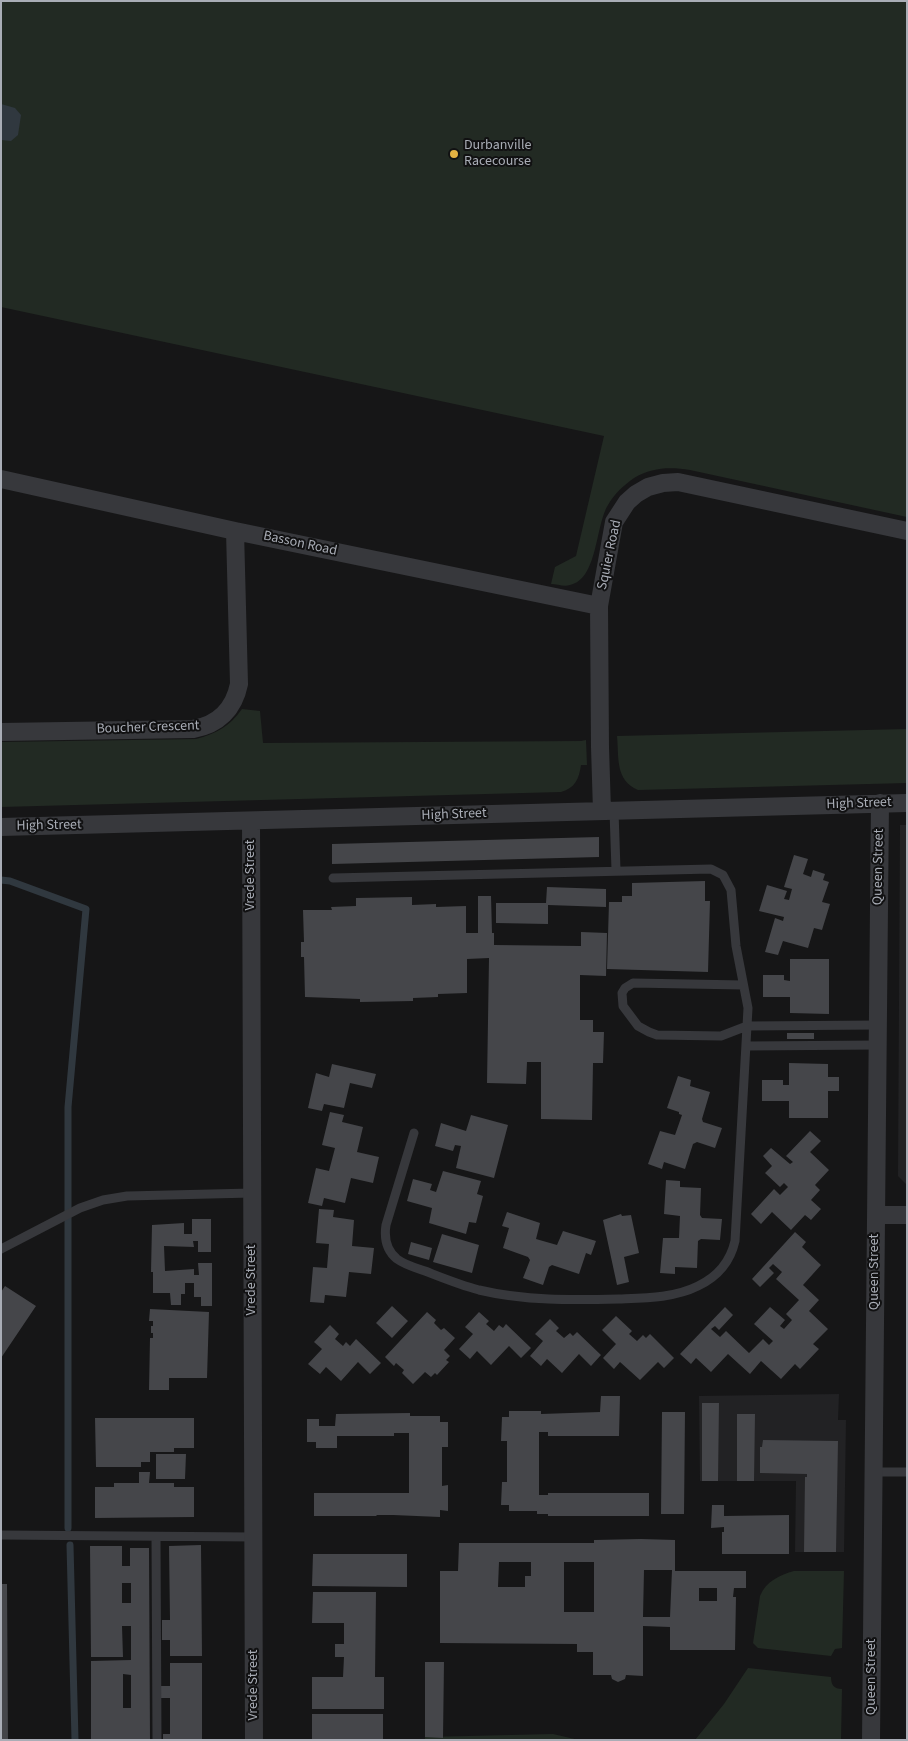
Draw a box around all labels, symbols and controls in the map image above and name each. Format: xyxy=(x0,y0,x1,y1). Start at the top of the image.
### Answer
place label: Durbanville Racecourse xyxy=(464,138,531,170)
marker: Durbanville Racecourse xyxy=(448,148,460,160)
street label: Squier Road xyxy=(594,519,626,591)
street label: Basson Road xyxy=(262,528,338,560)
street label: Boucher Crescent xyxy=(96,718,200,738)
street label: High Street xyxy=(826,794,892,814)
street label: High Street xyxy=(421,805,487,825)
street label: High Street xyxy=(16,817,82,835)
street label: Queen Street xyxy=(870,829,888,905)
street label: Vrede Street xyxy=(243,839,259,911)
street label: Queen Street xyxy=(867,1234,883,1310)
street label: Vrede Street xyxy=(244,1244,260,1316)
street label: Queen Street xyxy=(864,1639,880,1715)
street label: Vrede Street xyxy=(246,1649,262,1721)

